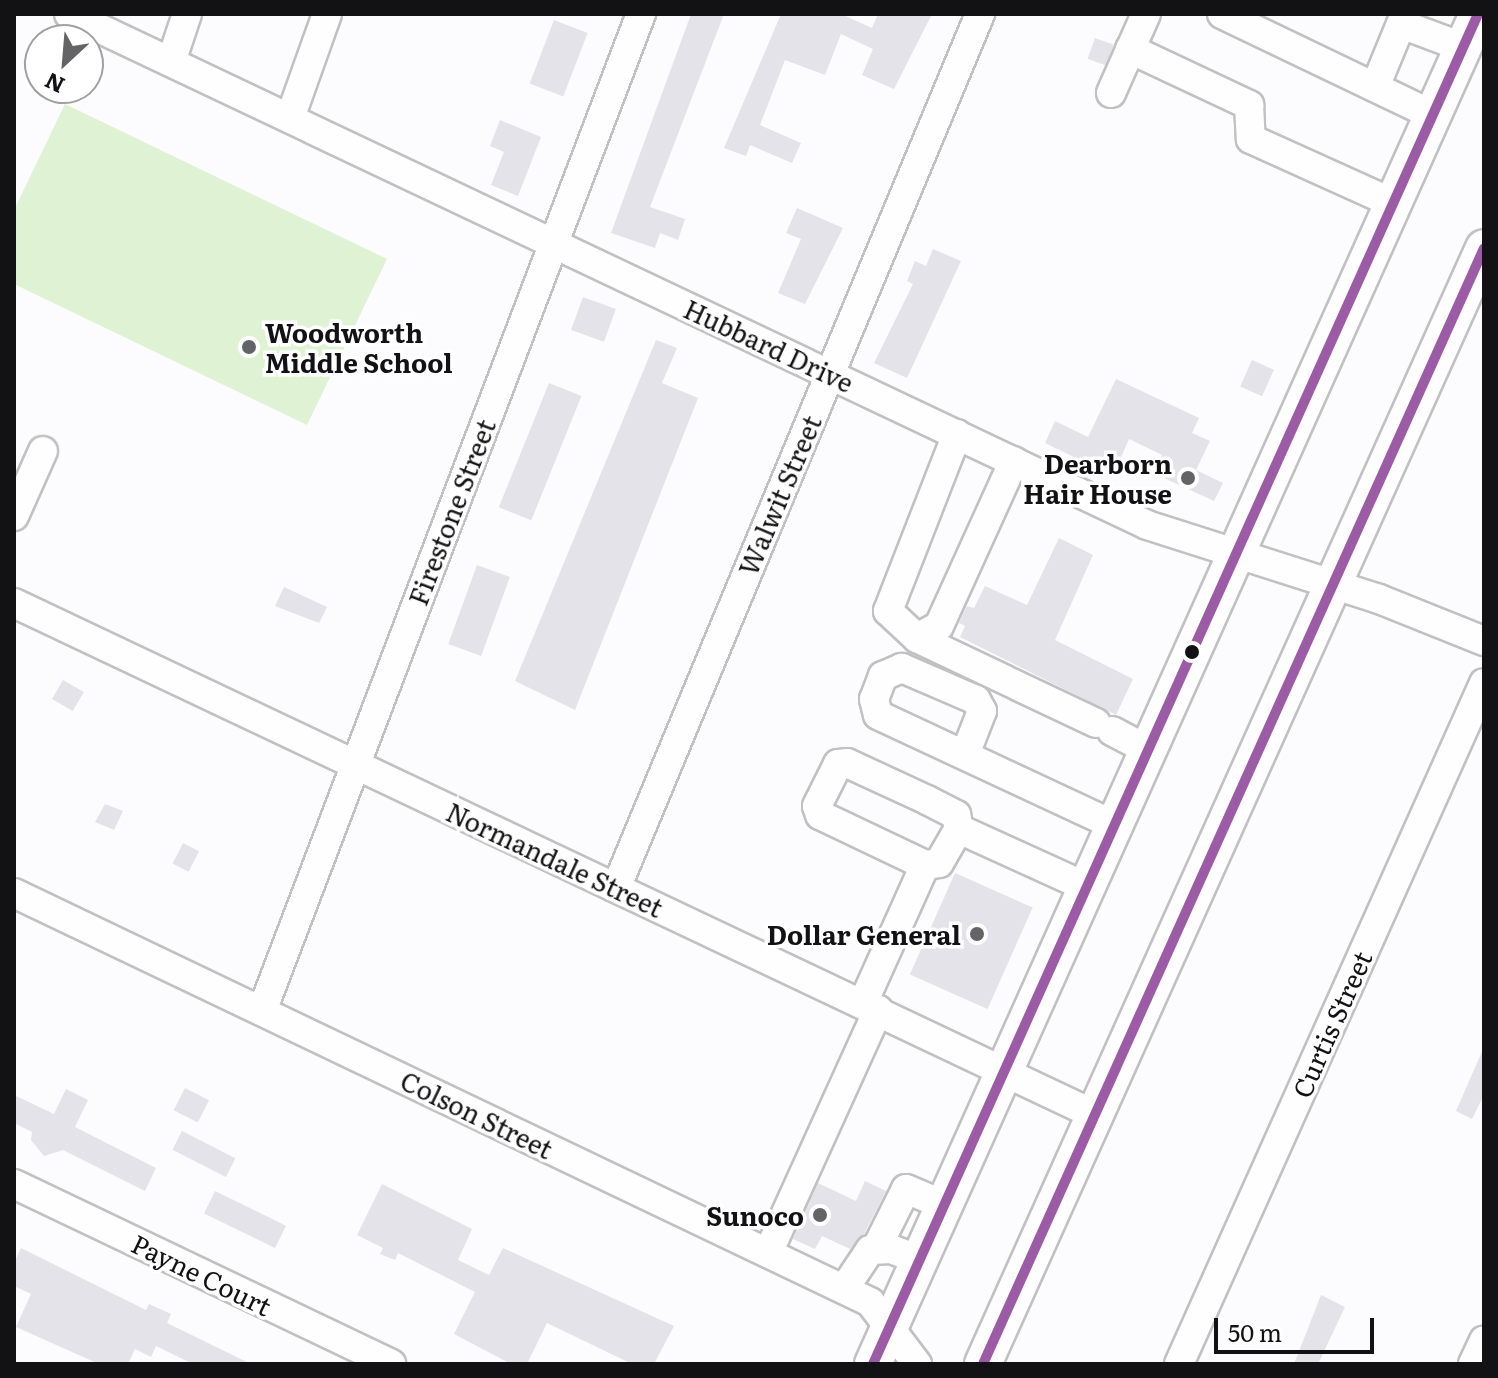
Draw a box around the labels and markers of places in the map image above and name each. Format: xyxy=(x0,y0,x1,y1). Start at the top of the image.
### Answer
place label: Woodworth Middle School xyxy=(265,316,453,378)
marker: Woodworth Middle School xyxy=(240,338,258,356)
place label: Dearborn Hair House xyxy=(1023,447,1172,508)
marker: Dearborn Hair House xyxy=(1179,469,1197,487)
unlabelled marker xyxy=(1184,644,1200,660)
place label: Dollar General xyxy=(767,918,961,950)
marker: Dollar General xyxy=(968,925,986,943)
place label: Sunoco xyxy=(706,1199,804,1231)
marker: Sunoco xyxy=(811,1206,829,1224)

